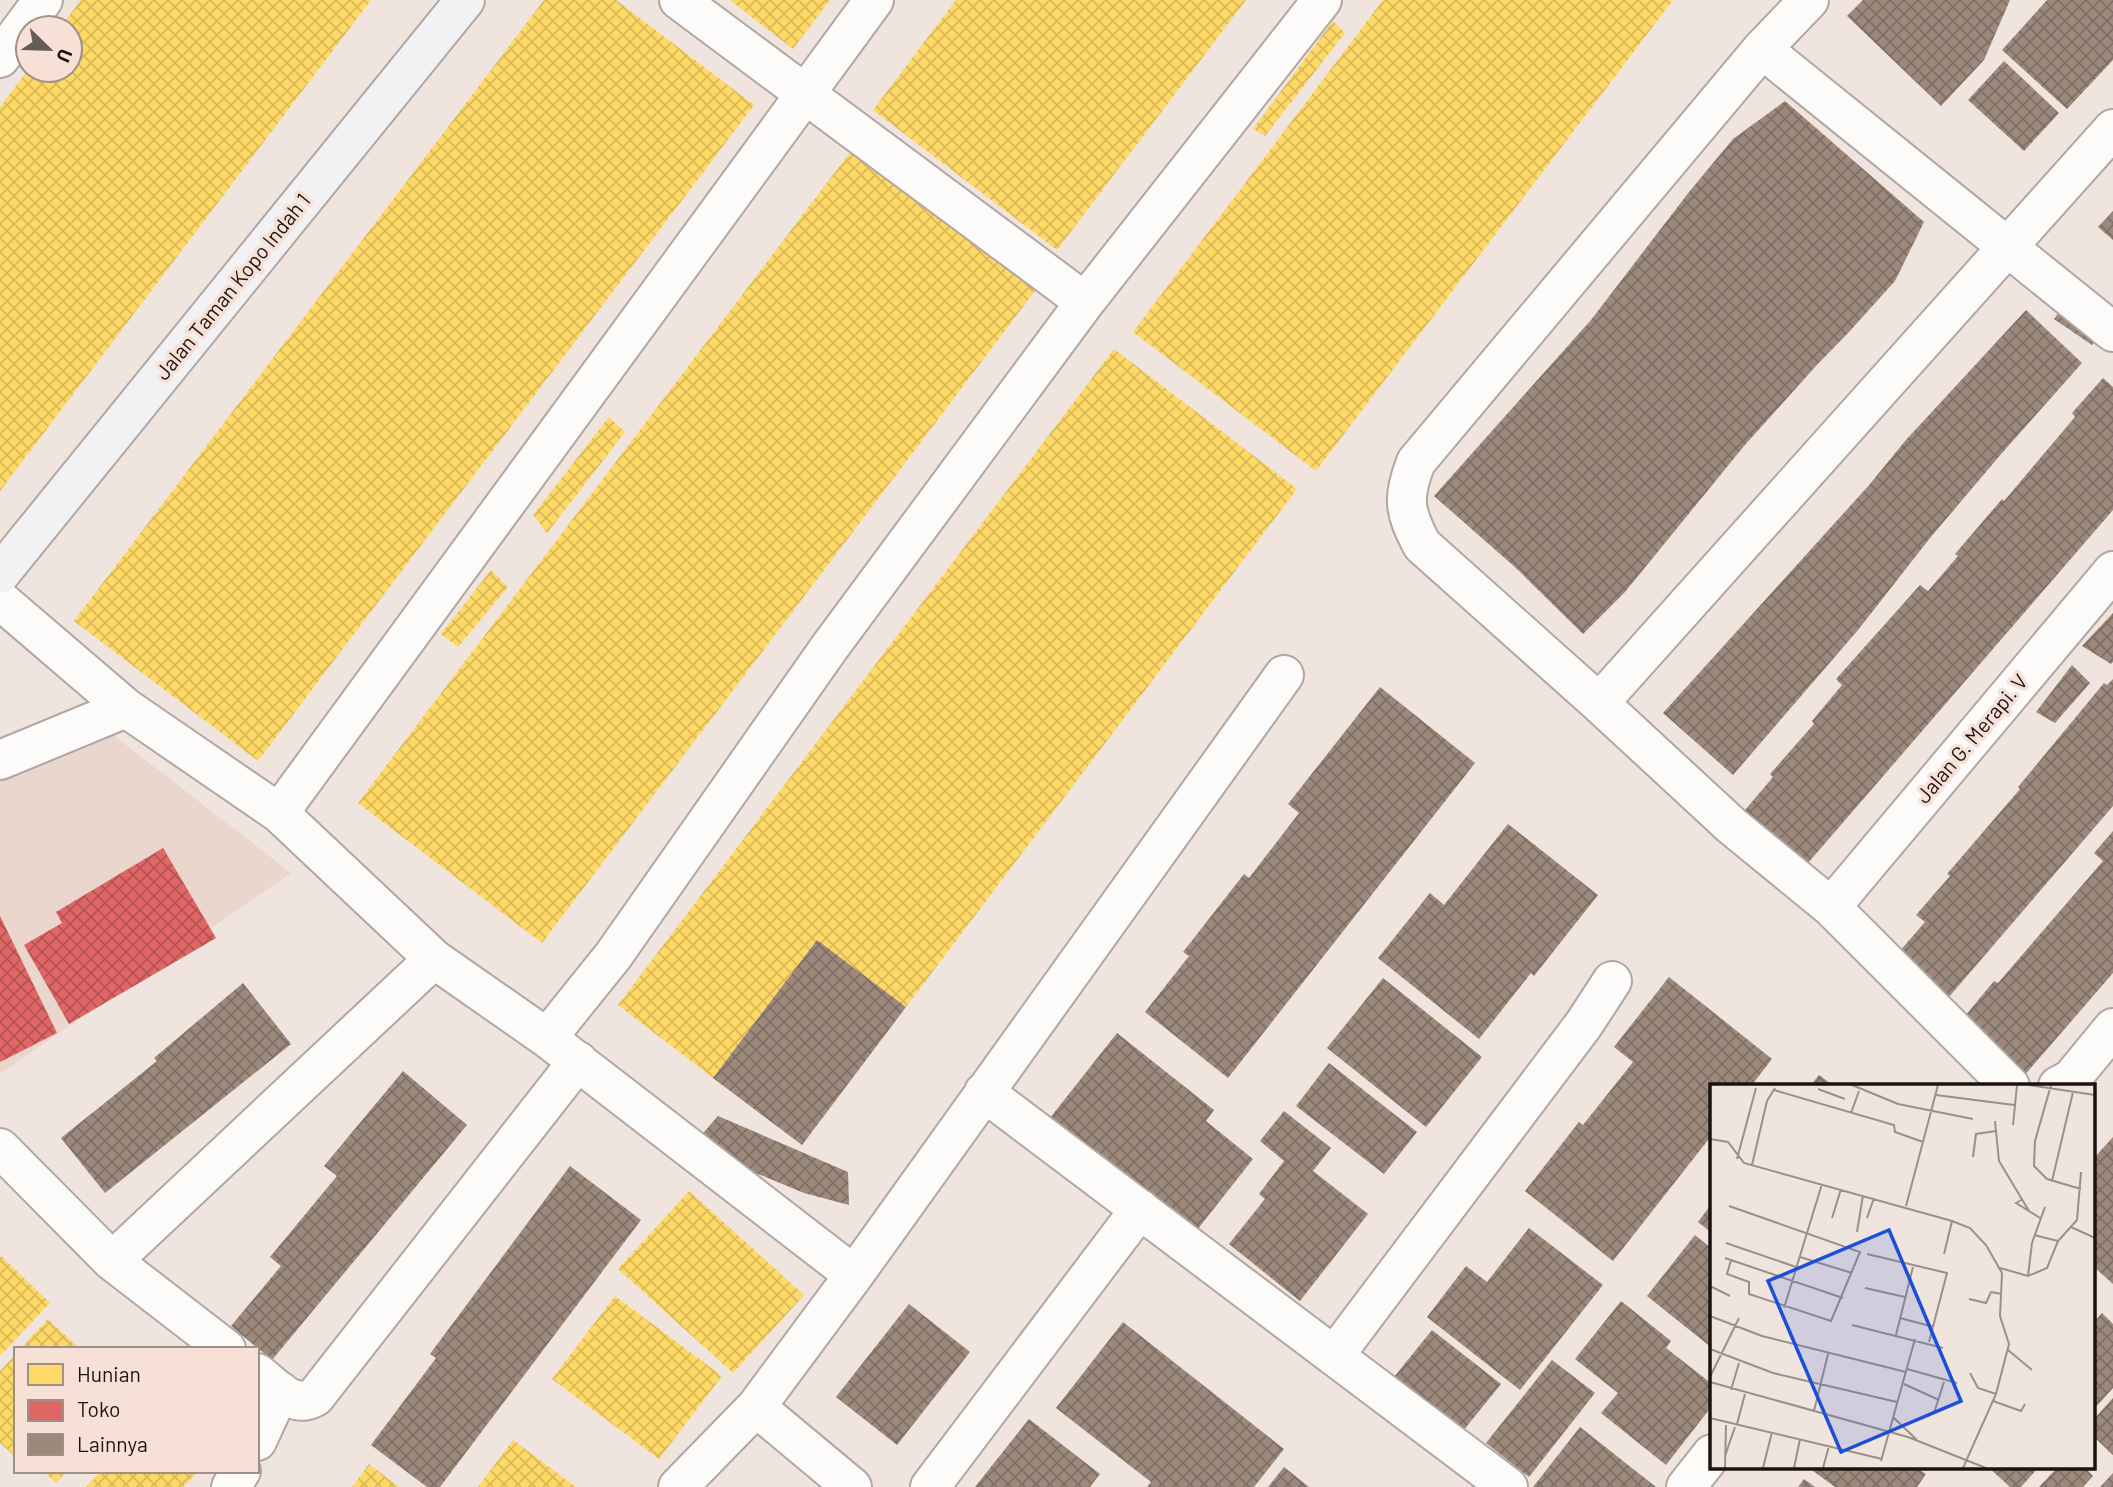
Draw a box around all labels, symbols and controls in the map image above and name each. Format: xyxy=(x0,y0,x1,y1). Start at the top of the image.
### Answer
north arrow xyxy=(14,14,84,84)
text: U xyxy=(52,46,78,66)
street label: Jalan Taman Kopo Indah 1 xyxy=(149,188,315,384)
street label: Jalan G. Merapi. V xyxy=(1910,668,2032,808)
inset map xyxy=(1710,1084,2096,1470)
legend xyxy=(14,1347,259,1473)
text: Hunian xyxy=(77,1361,141,1386)
text: Toko xyxy=(77,1396,121,1421)
text: Lainnya xyxy=(77,1431,148,1456)

